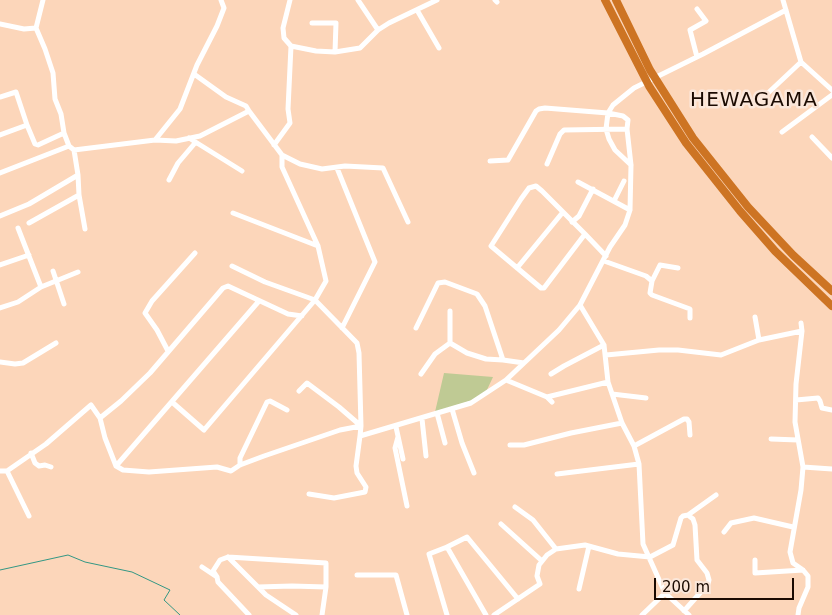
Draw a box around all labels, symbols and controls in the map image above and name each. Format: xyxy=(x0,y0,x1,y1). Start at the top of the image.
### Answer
district label: HEWAGAMA xyxy=(689,89,819,113)
scale bar xyxy=(657,568,797,600)
text: 200 m xyxy=(662,578,710,596)

